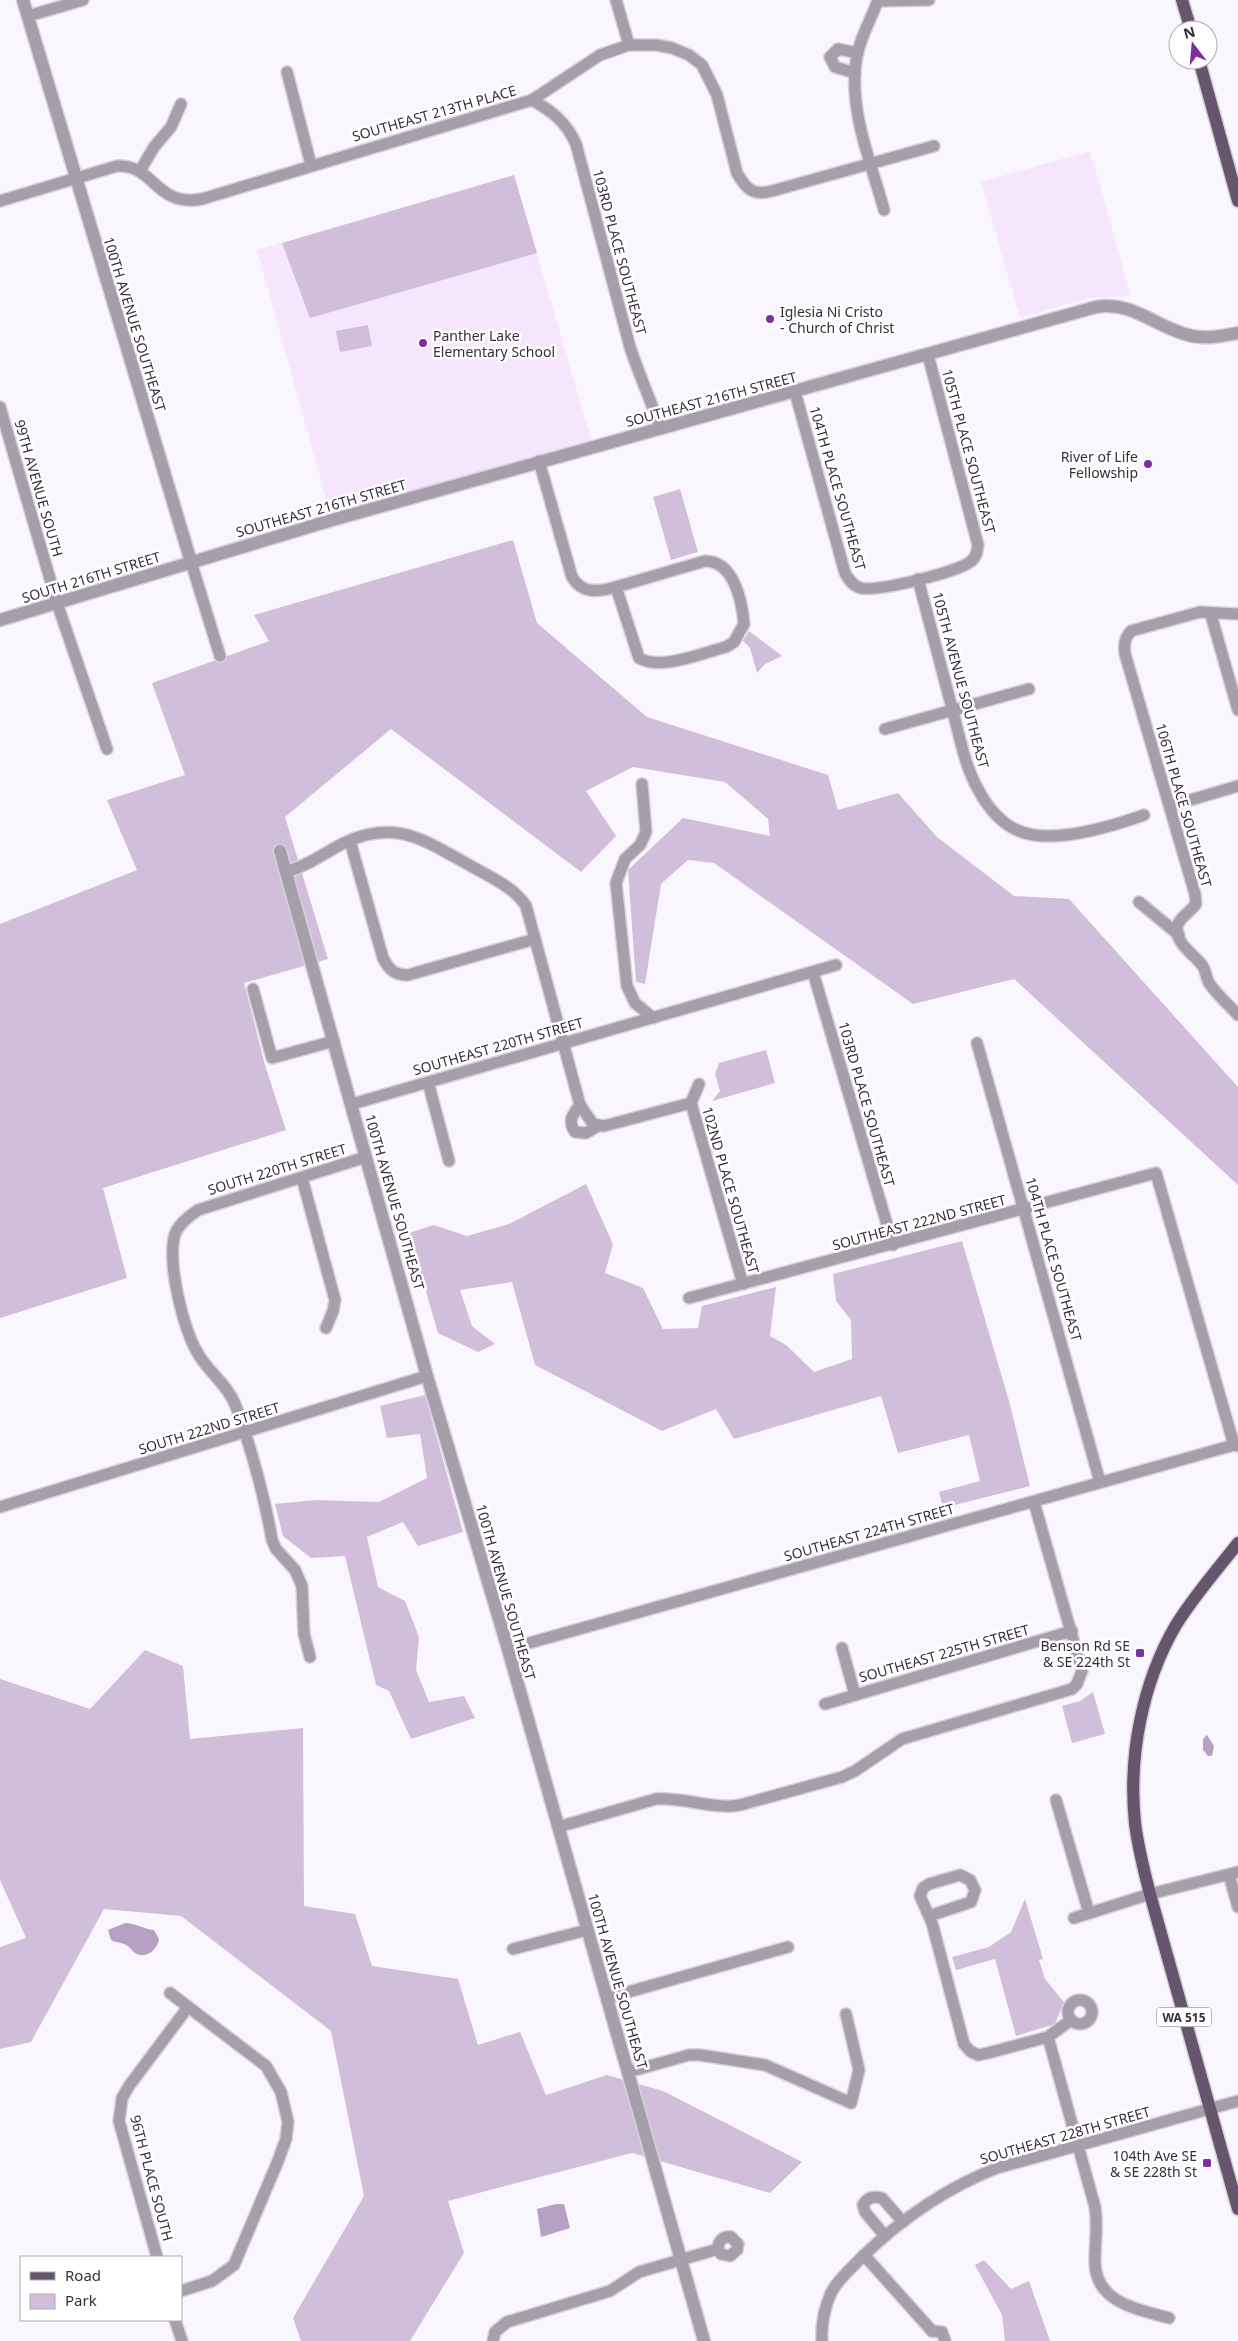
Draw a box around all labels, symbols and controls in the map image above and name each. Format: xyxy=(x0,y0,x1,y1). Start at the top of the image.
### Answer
north arrow xyxy=(1168,20,1218,70)
text: N xyxy=(1181,21,1197,43)
street label: SOUTHEAST 213TH PLACE xyxy=(350,80,518,146)
street label: 103RD PLACE SOUTHEAST xyxy=(589,167,651,337)
street label: 100TH AVENUE SOUTHEAST xyxy=(99,234,171,414)
place label: Iglesia Ni Cristo - Church of Christ xyxy=(780,302,894,337)
marker: Iglesia Ni Cristo - Church of Christ xyxy=(764,313,776,325)
place label: Panther Lake Elementary School xyxy=(433,326,555,361)
marker: Panther Lake Elementary School xyxy=(417,337,429,349)
street label: SOUTHEAST 216TH STREET xyxy=(623,367,799,431)
street label: 105TH PLACE SOUTHEAST xyxy=(938,367,1000,536)
street label: 104TH PLACE SOUTHEAST xyxy=(805,404,871,572)
street label: 99TH AVENUE SOUTH xyxy=(10,417,68,559)
place label: River of Life Fellowship xyxy=(1061,447,1138,482)
marker: River of Life Fellowship xyxy=(1142,458,1154,470)
street label: SOUTHEAST 216TH STREET xyxy=(234,475,409,541)
street label: SOUTH 216TH STREET xyxy=(19,547,163,607)
street label: 105TH AVENUE SOUTHEAST xyxy=(928,590,994,771)
street label: 106TH PLACE SOUTHEAST xyxy=(1151,721,1217,889)
street label: SOUTHEAST 220TH STREET xyxy=(411,1013,586,1079)
street label: 103RD PLACE SOUTHEAST xyxy=(834,1019,900,1189)
street label: 102ND PLACE SOUTHEAST xyxy=(698,1104,764,1276)
street label: 100TH AVENUE SOUTHEAST xyxy=(361,1112,429,1292)
street label: SOUTH 220TH STREET xyxy=(205,1139,349,1199)
street label: 104TH PLACE SOUTHEAST xyxy=(1021,1175,1087,1343)
street label: SOUTHEAST 222ND STREET xyxy=(830,1190,1008,1254)
street label: SOUTH 222ND STREET xyxy=(136,1397,282,1459)
street label: SOUTHEAST 224TH STREET xyxy=(782,1499,957,1565)
street label: 100TH AVENUE SOUTHEAST xyxy=(472,1502,540,1682)
street label: SOUTHEAST 225TH STREET xyxy=(857,1620,1032,1686)
place label: Benson Rd SE & SE 224th St xyxy=(1040,1636,1130,1671)
marker: Benson Rd SE & SE 224th St xyxy=(1134,1647,1146,1659)
street label: 100TH AVENUE SOUTHEAST xyxy=(584,1891,652,2071)
road number: WA 515 xyxy=(1156,2008,1212,2026)
street label: SOUTHEAST 228TH STREET xyxy=(978,2102,1153,2168)
street label: 96TH PLACE SOUTH xyxy=(126,2113,178,2243)
place label: 104th Ave SE & SE 228th St xyxy=(1110,2146,1197,2181)
marker: 104th Ave SE & SE 228th St xyxy=(1201,2157,1213,2169)
legend xyxy=(20,2256,182,2321)
text: Road xyxy=(65,2265,101,2285)
text: Park xyxy=(65,2290,97,2310)

